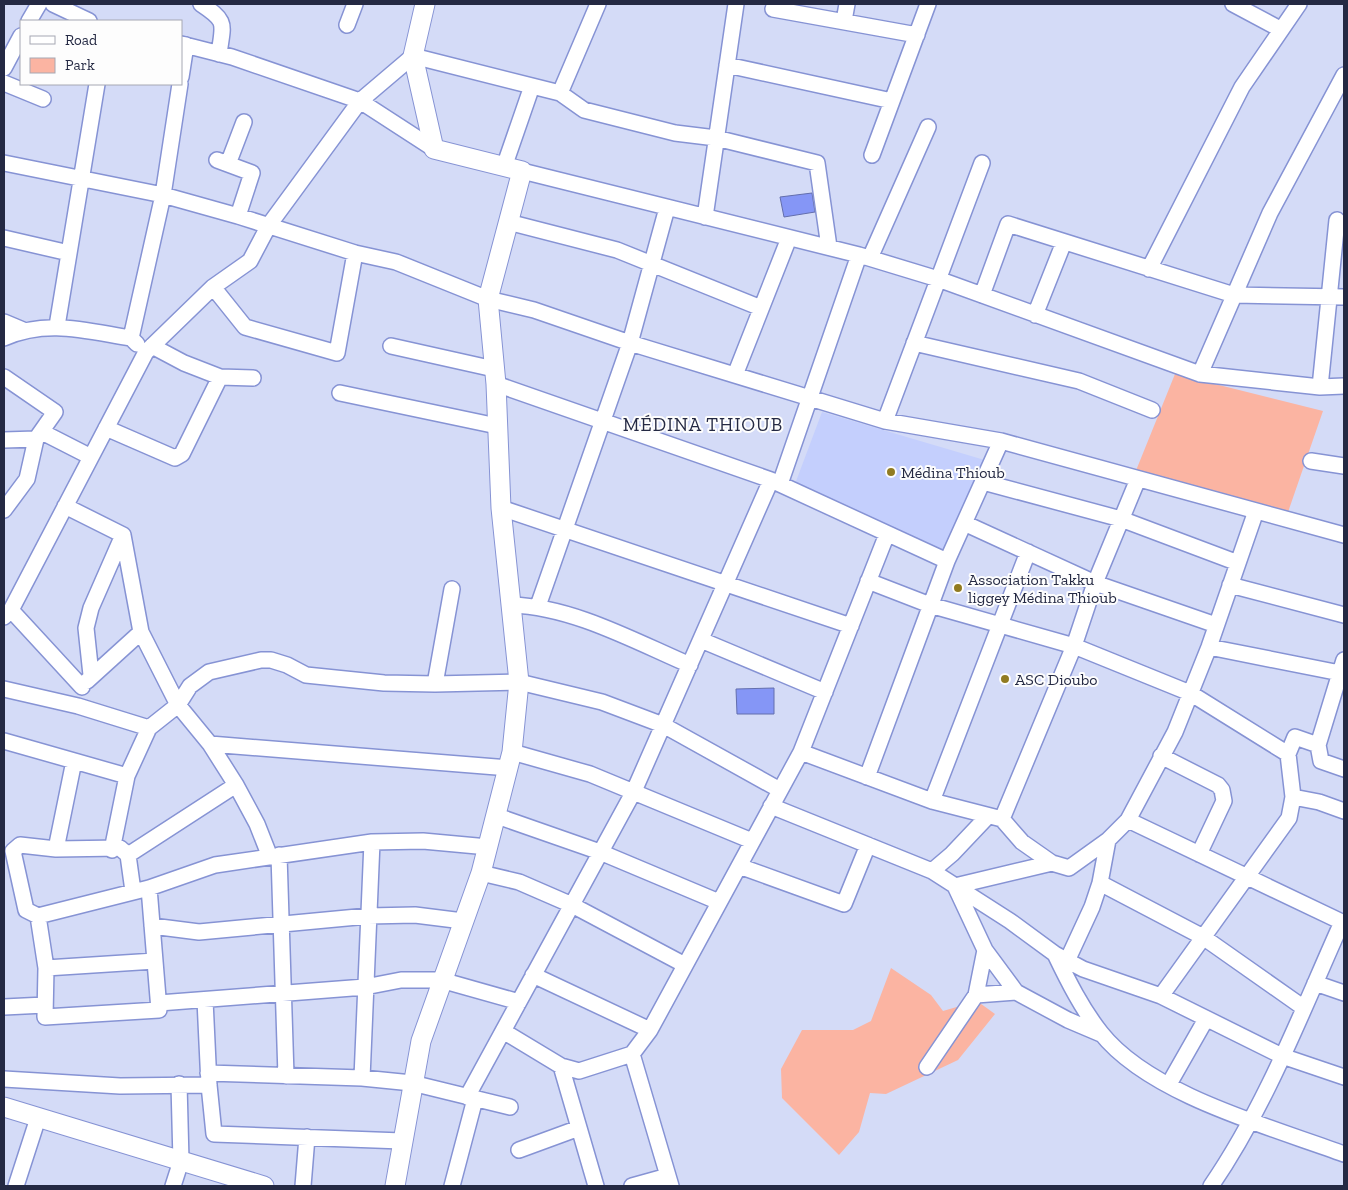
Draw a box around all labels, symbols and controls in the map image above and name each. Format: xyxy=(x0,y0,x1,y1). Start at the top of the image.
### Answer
legend xyxy=(20,20,182,85)
text: Road xyxy=(65,31,98,49)
text: Park xyxy=(65,56,95,74)
district label: MÉDINA THIOUB xyxy=(623,413,783,436)
place label: Médina Thioub xyxy=(901,463,1005,482)
marker: Médina Thioub xyxy=(885,466,897,478)
place label: Association Takku liggey Médina Thioub xyxy=(968,570,1117,607)
marker: Association Takku liggey Médina Thioub xyxy=(952,582,964,594)
place label: ASC Dioubo xyxy=(1015,670,1098,689)
marker: ASC Dioubo xyxy=(999,673,1011,685)

